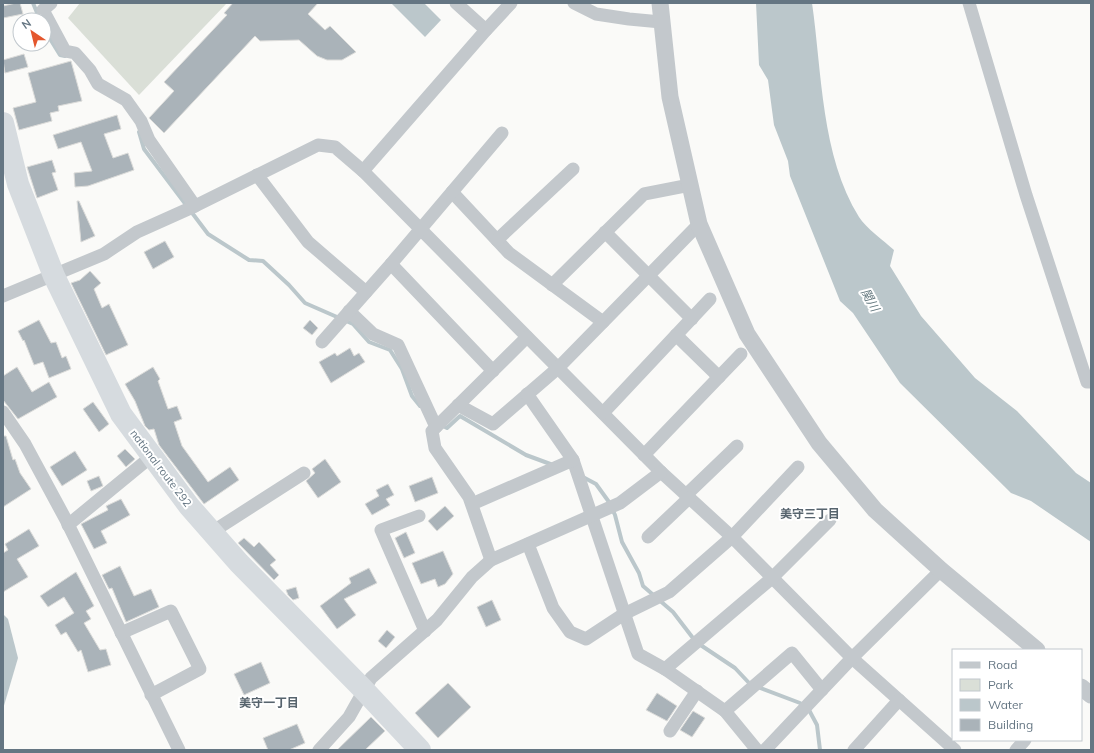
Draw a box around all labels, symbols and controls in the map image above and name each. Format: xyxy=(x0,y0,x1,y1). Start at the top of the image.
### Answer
north arrow xyxy=(12,12,52,52)
text: N xyxy=(19,16,34,32)
water label: 関川 xyxy=(858,286,884,316)
street label: national route 292 xyxy=(127,427,195,510)
district label: 美守三丁目 xyxy=(780,506,840,521)
legend xyxy=(952,649,1082,741)
text: Road xyxy=(988,657,1017,672)
text: Park xyxy=(988,677,1014,692)
district label: 美守一丁目 xyxy=(239,695,299,710)
text: Water xyxy=(988,697,1024,712)
text: Building xyxy=(988,717,1033,732)

